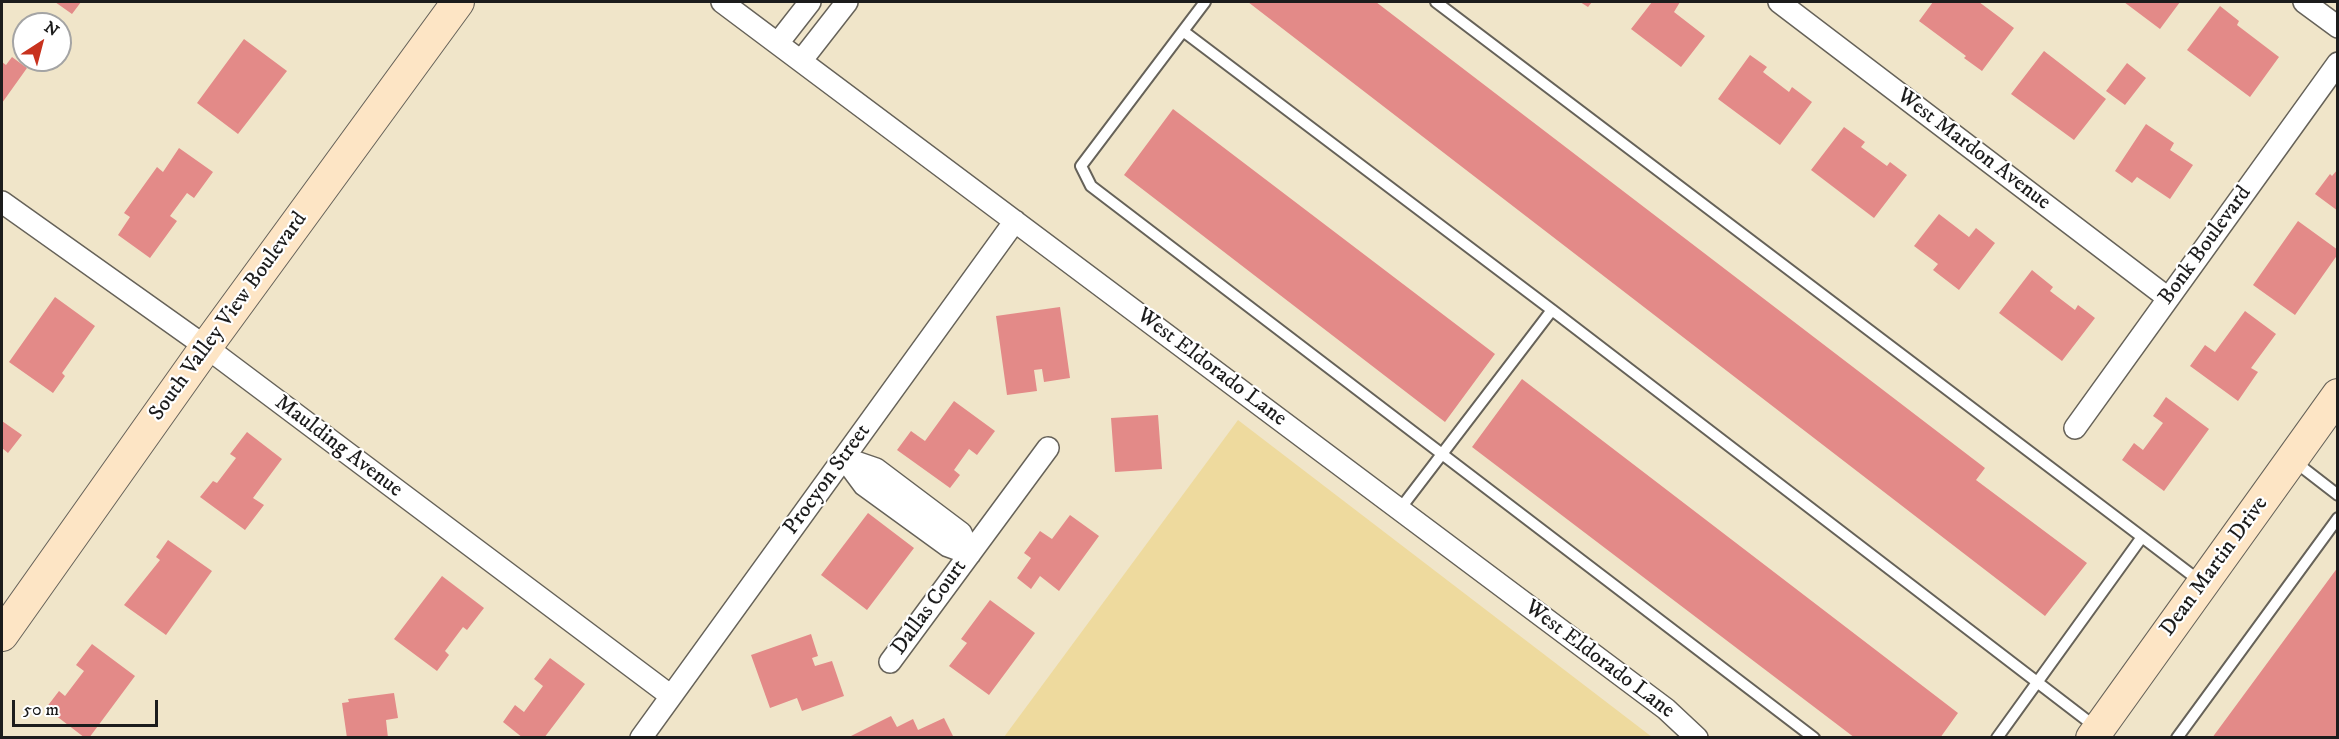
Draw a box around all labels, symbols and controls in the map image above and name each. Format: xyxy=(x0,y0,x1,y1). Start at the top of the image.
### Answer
north arrow xyxy=(12,12,72,72)
text: N xyxy=(40,17,63,41)
street label: West Mardon Avenue xyxy=(1891,83,2055,217)
street label: Bonk Boulevard xyxy=(2154,181,2258,311)
street label: South Valley View Boulevard xyxy=(144,207,314,427)
street label: West Eldorado Lane xyxy=(1131,303,1291,433)
street label: Maulding Avenue xyxy=(269,390,407,504)
street label: Procyon Street xyxy=(779,419,877,541)
street label: Dean Martin Drive xyxy=(2155,492,2275,642)
street label: Dallas Court xyxy=(887,555,973,661)
street label: West Eldorado Lane xyxy=(1519,595,1679,725)
scale bar xyxy=(15,688,160,726)
text: 50 m xyxy=(23,699,59,721)

